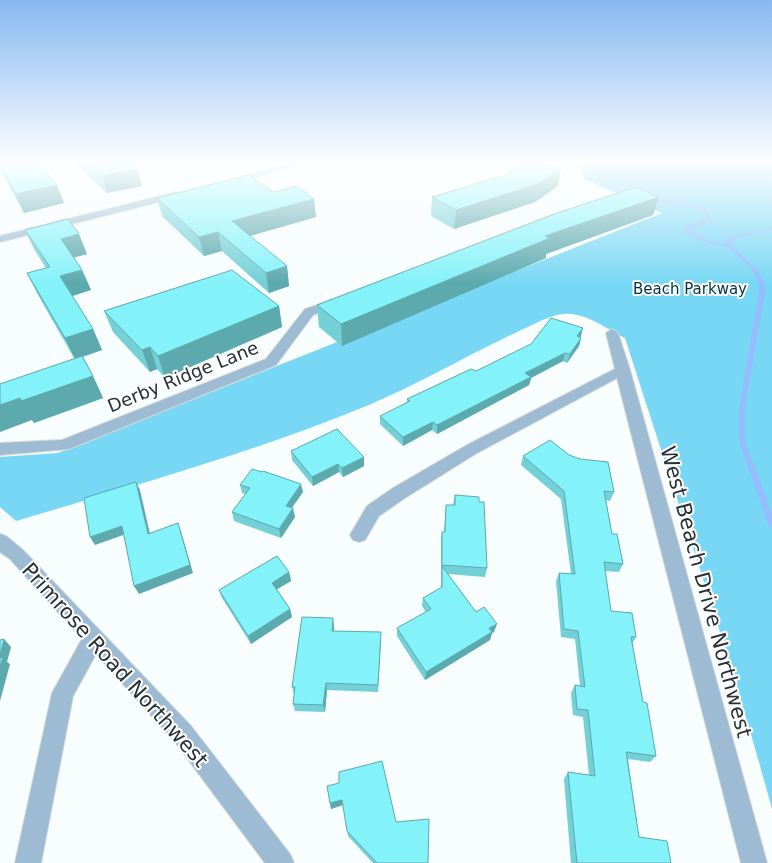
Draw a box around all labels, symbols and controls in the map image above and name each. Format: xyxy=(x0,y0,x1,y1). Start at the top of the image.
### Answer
park label: Beach Parkway xyxy=(633,280,747,298)
street label: Derby Ridge Lane xyxy=(104,337,261,416)
street label: West Beach Drive Northwest xyxy=(655,444,757,740)
street label: Primrose Road Northwest xyxy=(17,558,213,772)

